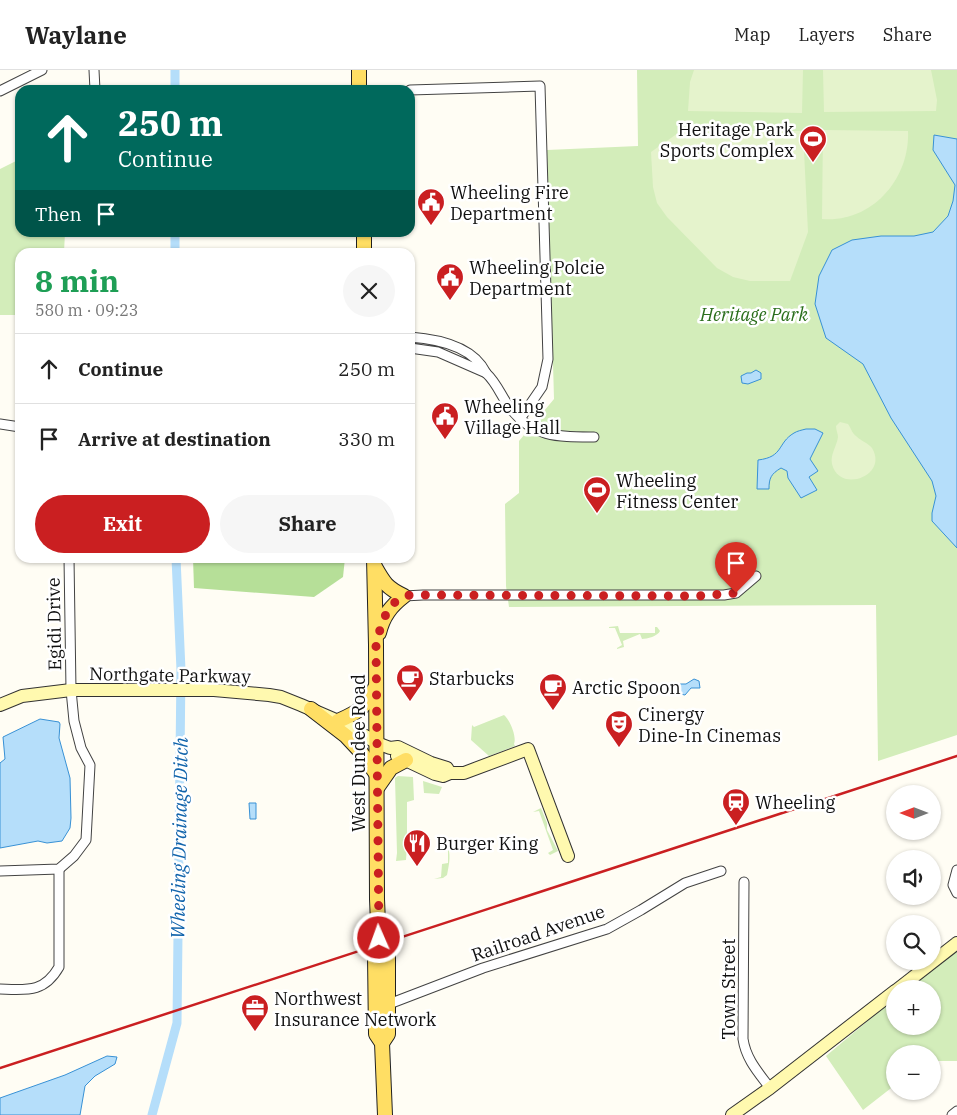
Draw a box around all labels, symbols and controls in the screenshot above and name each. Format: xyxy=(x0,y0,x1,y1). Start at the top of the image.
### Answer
text: Waylane xyxy=(25,19,127,51)
text: Map xyxy=(734,23,771,46)
text: Layers xyxy=(799,23,855,46)
text: Share xyxy=(883,23,932,46)
text: 250 m xyxy=(118,100,223,146)
icon: ahead xyxy=(35,105,100,170)
place label: Heritage Park Sports Complex xyxy=(660,118,794,162)
sports icon: Heritage Park Sports Complex xyxy=(798,124,828,163)
text: Continue xyxy=(118,144,213,173)
place label: Wheeling Fire Department xyxy=(450,181,569,225)
public building icon: Wheeling Fire Department xyxy=(416,187,446,226)
icon: arrive xyxy=(92,200,120,228)
text: Then xyxy=(35,202,82,226)
place label: Wheeling Polcie Department xyxy=(469,256,605,300)
text: 8 min xyxy=(35,261,119,300)
public building icon: Wheeling Polcie Department xyxy=(435,262,465,301)
button: close xyxy=(343,265,395,317)
text: 580 m · 09:23 xyxy=(35,300,138,320)
park label: Heritage Park xyxy=(699,303,808,326)
icon: ahead xyxy=(35,355,63,383)
text: Continue xyxy=(78,357,163,381)
text: 250 m xyxy=(338,357,395,381)
place label: Wheeling Village Hall xyxy=(464,395,560,439)
public building icon: Wheeling Village Hall xyxy=(430,401,460,440)
icon: arrive xyxy=(35,425,63,453)
text: Arrive at destination xyxy=(78,427,271,451)
text: 330 m xyxy=(338,427,395,451)
place label: Wheeling Fitness Center xyxy=(616,469,738,513)
sports icon: Wheeling Fitness Center xyxy=(582,475,612,514)
button: Exit xyxy=(35,495,210,553)
button: Share xyxy=(220,495,395,553)
pin xyxy=(715,542,757,593)
icon: arrive xyxy=(722,549,750,577)
street label: Egidi Drive xyxy=(42,577,66,671)
street label: Northgate Parkway xyxy=(89,662,251,688)
cafe icon: Starbucks xyxy=(395,663,425,702)
place label: Starbucks xyxy=(429,667,514,690)
cafe icon: Arctic Spoon xyxy=(538,672,568,711)
street label: West Dundee Road xyxy=(347,674,370,832)
place label: Arctic Spoon xyxy=(572,676,681,699)
place label: Cinergy Dine-In Cinemas xyxy=(638,703,781,747)
theatre icon: Cinergy Dine-In Cinemas xyxy=(604,709,634,748)
water label: Wheeling Drainage Ditch xyxy=(165,736,193,939)
north arrow xyxy=(886,785,941,840)
map controls xyxy=(886,785,941,1100)
station icon: Wheeling xyxy=(721,787,751,826)
place label: Wheeling xyxy=(755,791,836,814)
restaurant icon: Burger King xyxy=(402,828,432,867)
place label: Burger King xyxy=(436,832,538,855)
button: sound xyxy=(886,850,941,905)
street label: Railroad Avenue xyxy=(468,899,608,967)
position arrow xyxy=(352,911,404,963)
button: search xyxy=(886,915,941,970)
street label: Town Street xyxy=(717,938,740,1040)
button: + xyxy=(886,980,941,1035)
place label: Northwest Insurance Network xyxy=(274,987,437,1031)
office icon: Northwest Insurance Network xyxy=(240,993,270,1032)
button: − xyxy=(886,1045,941,1100)

